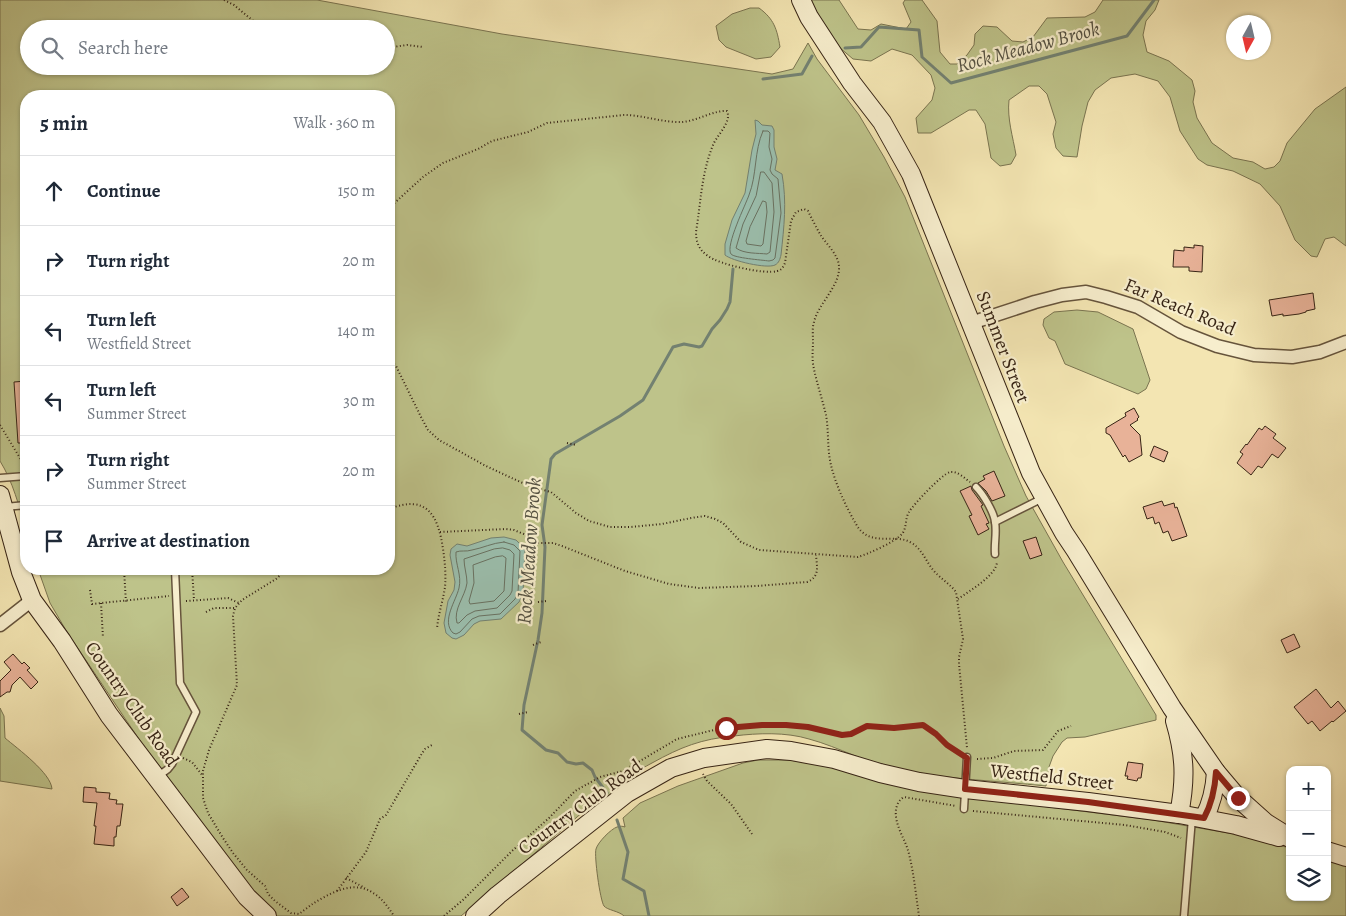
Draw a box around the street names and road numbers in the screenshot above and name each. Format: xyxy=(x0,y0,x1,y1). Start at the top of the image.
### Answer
street label: Far Reach Road xyxy=(1120,272,1240,342)
street label: Summer Street xyxy=(970,287,1036,407)
street label: Country Club Road xyxy=(79,636,185,773)
street label: Country Club Road xyxy=(513,753,648,861)
street label: Westfield Street xyxy=(988,758,1115,796)

